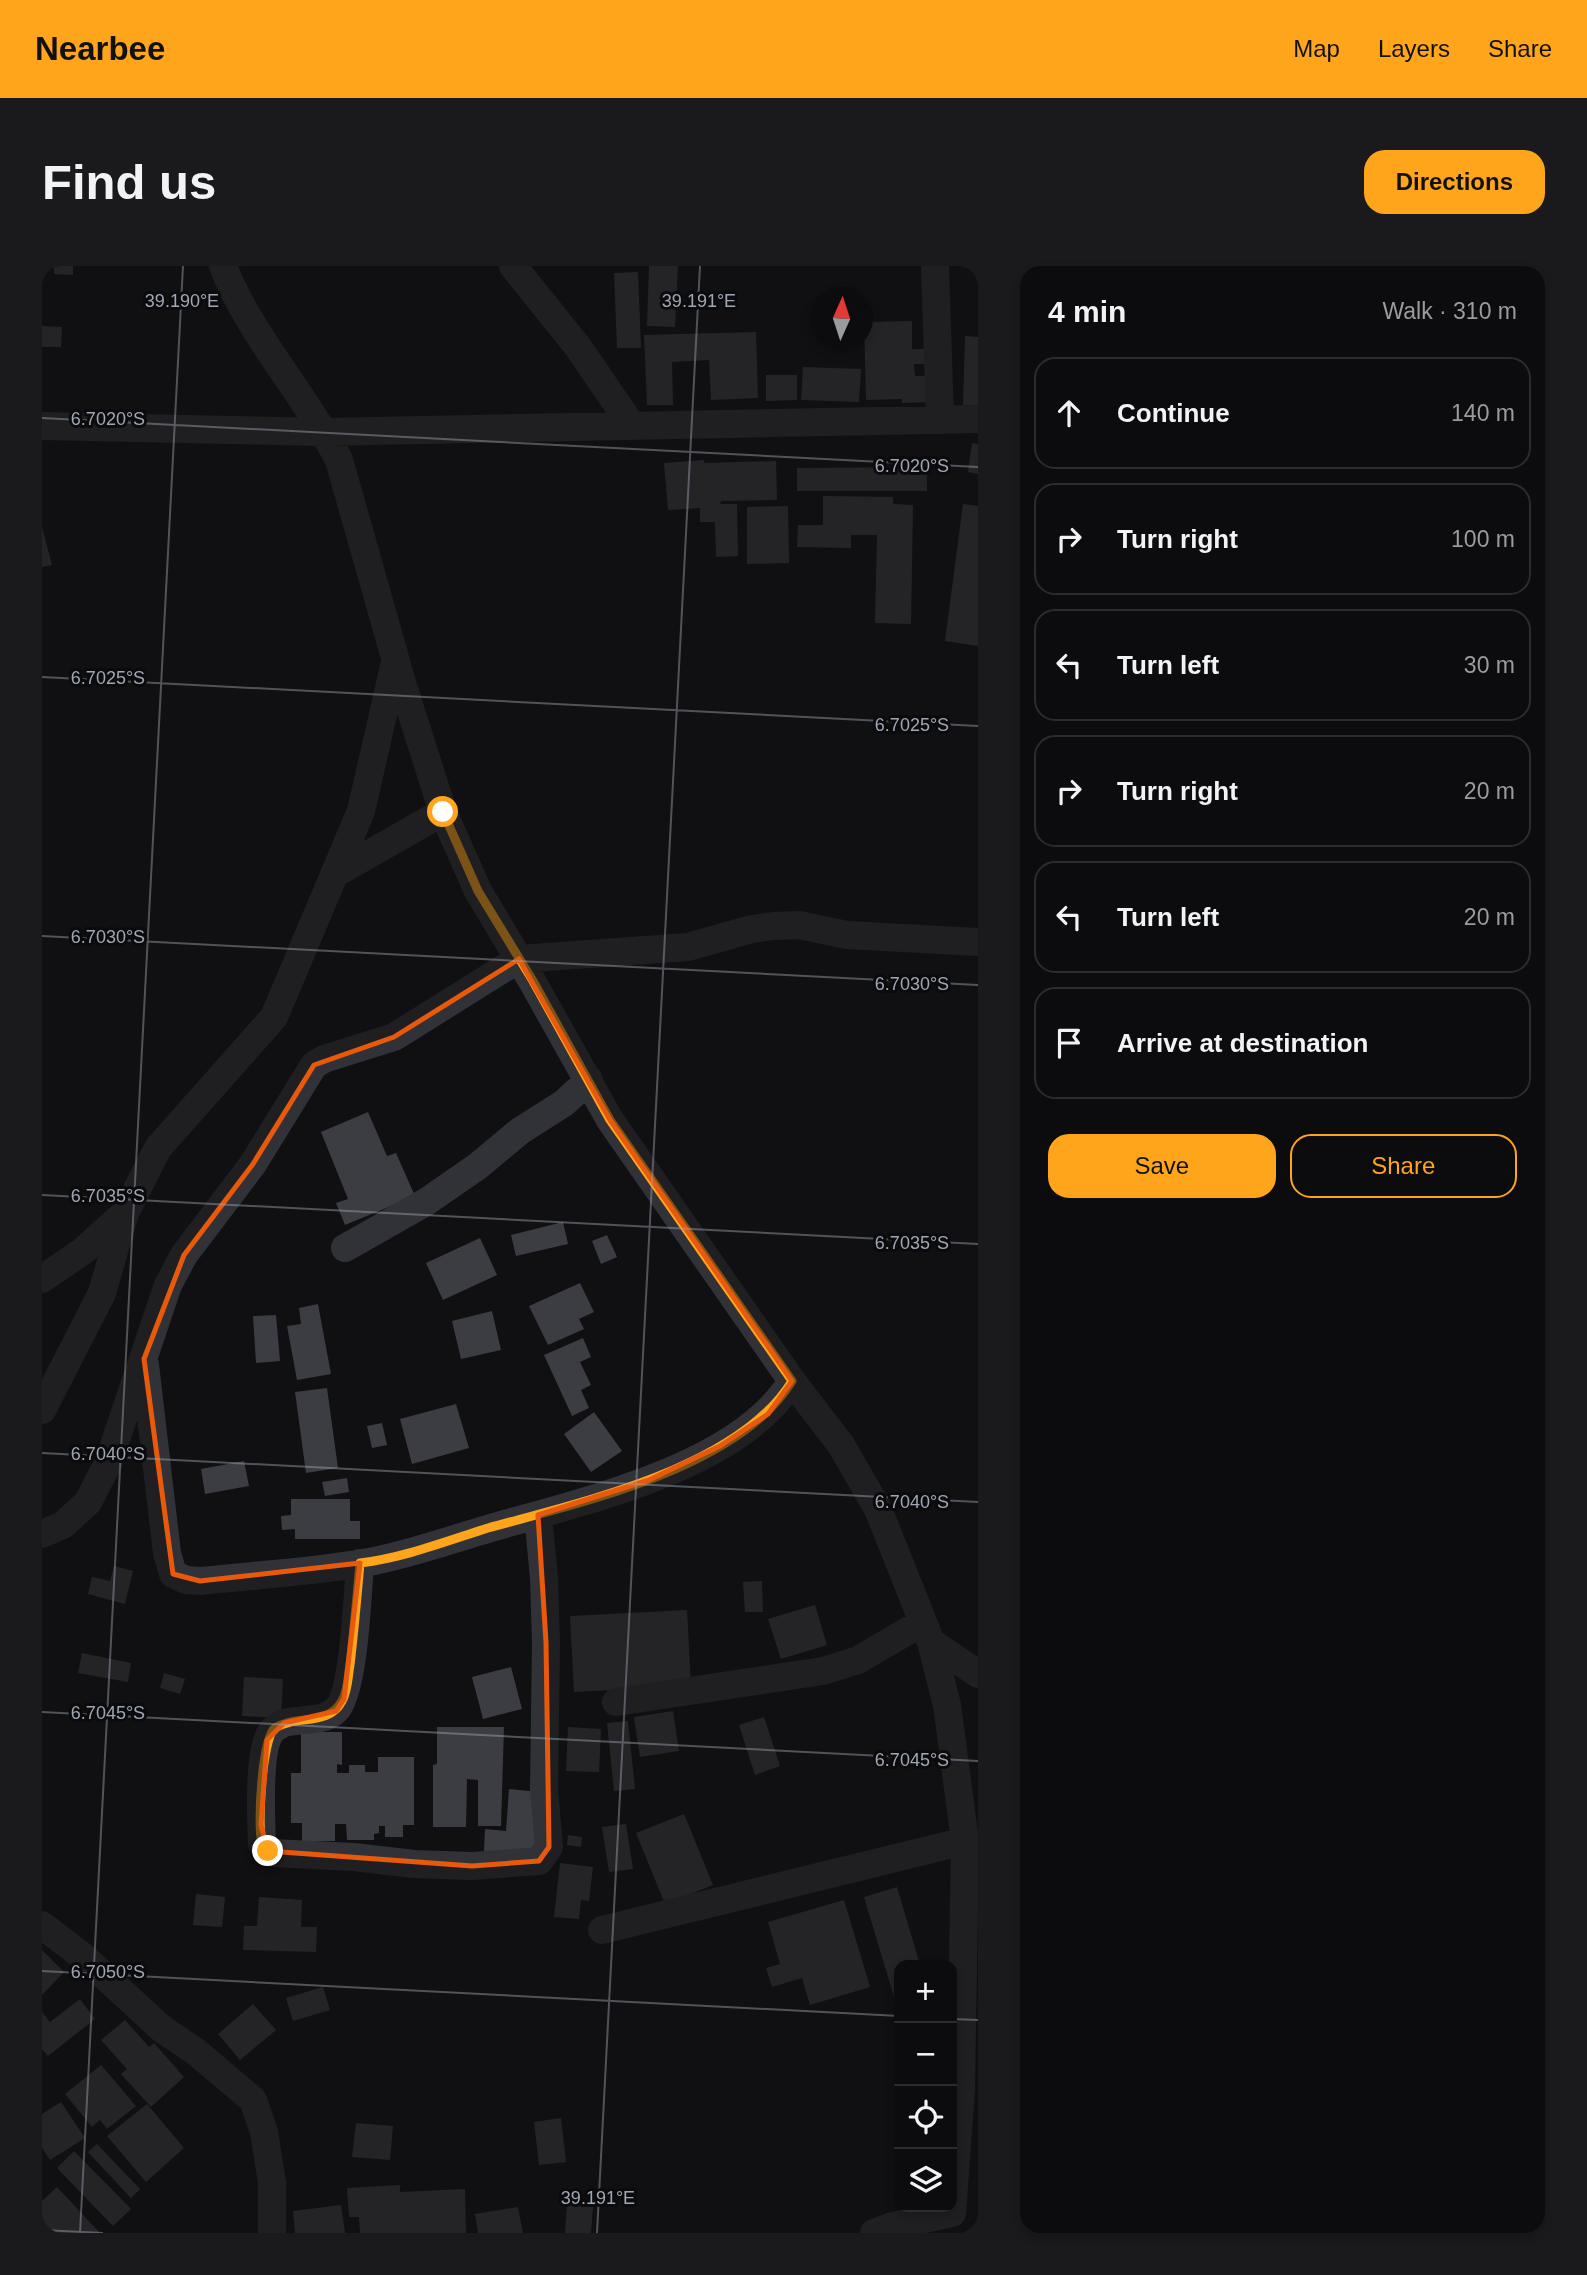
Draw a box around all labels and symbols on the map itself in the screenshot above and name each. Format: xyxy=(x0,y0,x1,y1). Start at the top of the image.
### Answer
north arrow xyxy=(810,287,873,350)
text: 39.190°E xyxy=(145,291,219,311)
text: 39.191°E xyxy=(662,291,736,311)
text: 6.7020°S xyxy=(71,409,145,429)
text: 6.7020°S xyxy=(875,456,949,476)
text: 6.7025°S xyxy=(71,668,145,688)
text: 6.7025°S xyxy=(875,715,949,735)
route start xyxy=(427,796,458,827)
text: 6.7030°S xyxy=(71,927,145,947)
text: 6.7030°S xyxy=(875,974,949,994)
text: 6.7035°S xyxy=(71,1186,145,1206)
text: 6.7035°S xyxy=(875,1233,949,1253)
text: 6.7040°S xyxy=(71,1444,145,1464)
text: 6.7040°S xyxy=(875,1492,949,1512)
text: 6.7045°S xyxy=(71,1703,145,1723)
text: 6.7045°S xyxy=(875,1750,949,1770)
route end xyxy=(252,1835,283,1866)
text: 6.7050°S xyxy=(71,1962,145,1982)
text: 39.191°E xyxy=(561,2188,635,2208)

